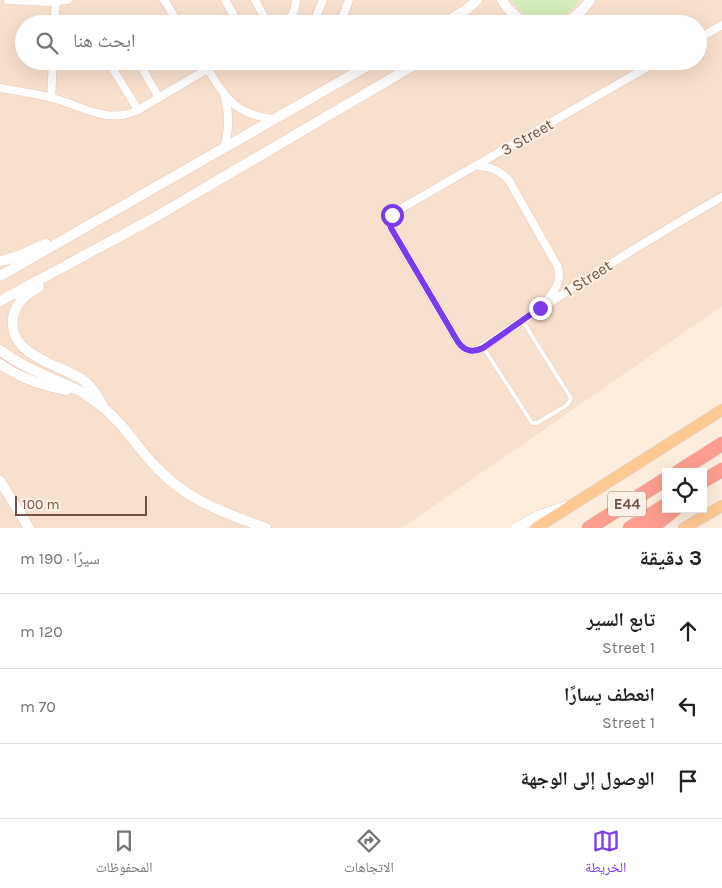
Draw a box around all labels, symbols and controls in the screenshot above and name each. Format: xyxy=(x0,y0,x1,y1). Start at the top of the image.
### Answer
search box xyxy=(15,15,707,70)
icon: search xyxy=(33,29,61,57)
text: ابحث هنا xyxy=(73,30,135,52)
street label: 3 Street xyxy=(497,114,557,160)
route start xyxy=(381,204,404,227)
street label: 1 Street xyxy=(561,256,615,300)
route end xyxy=(529,297,552,320)
map controls xyxy=(662,468,707,513)
button: locate xyxy=(662,468,707,513)
road number: E44 xyxy=(608,492,646,516)
scale bar xyxy=(15,493,148,516)
text: 100 m xyxy=(22,496,60,513)
text: 3 دقيقة xyxy=(640,546,702,570)
text: سيرًا · 190 m xyxy=(20,549,100,568)
text: تابع السير xyxy=(587,609,655,631)
icon: ahead xyxy=(674,617,702,645)
text: 120 m xyxy=(20,622,63,641)
text: 1 Street xyxy=(602,638,655,657)
text: انعطف يسارًا xyxy=(564,684,655,706)
icon: left xyxy=(674,692,702,720)
text: 70 m xyxy=(20,697,56,716)
text: 1 Street xyxy=(602,713,655,732)
icon: arrive xyxy=(674,767,702,795)
text: الوصول إلى الوجهة xyxy=(520,768,655,790)
tab: المحفوظات xyxy=(96,827,153,881)
tab: الاتجاهات xyxy=(344,827,394,881)
tab: الخريطة xyxy=(585,827,626,881)

